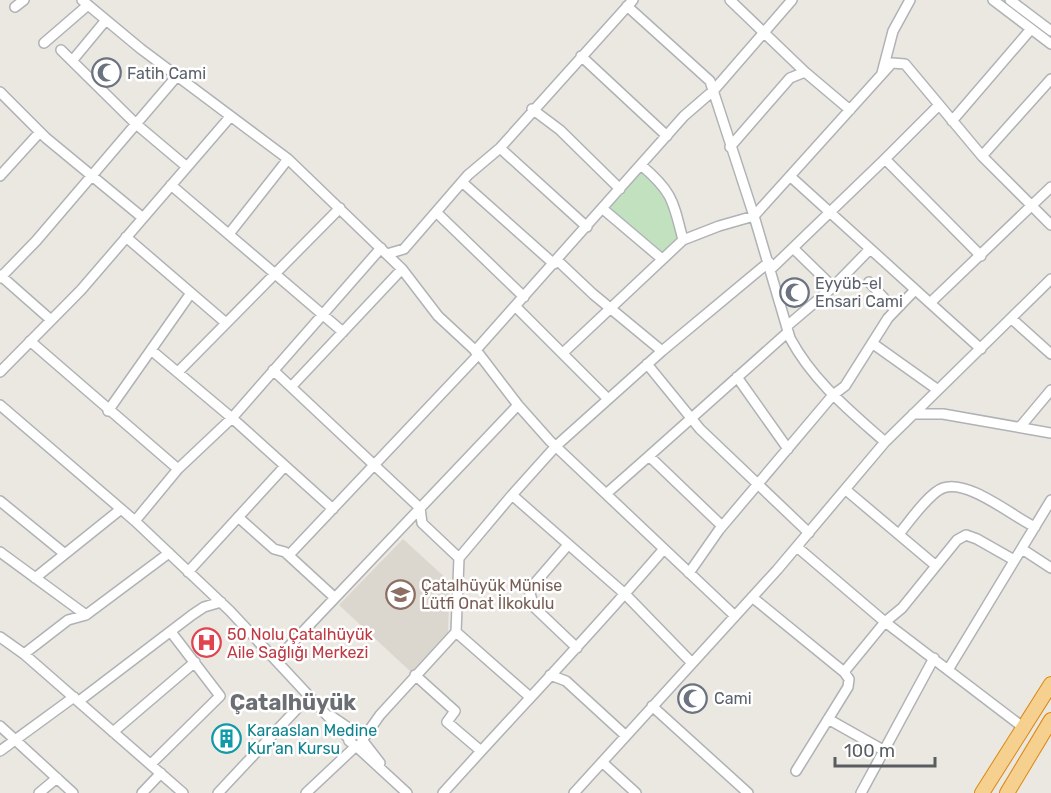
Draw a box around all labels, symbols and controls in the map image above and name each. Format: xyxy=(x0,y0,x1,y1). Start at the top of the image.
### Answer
mosque icon: Fatih Cami xyxy=(90,57,122,89)
place label: Fatih Cami xyxy=(127,64,206,83)
place label: Eyyüb-el Ensari Cami xyxy=(815,274,903,311)
mosque icon: Eyyüb-el Ensari Cami xyxy=(778,276,810,308)
place label: Çatalhüyük Münise Lütfi Onat İlkokulu xyxy=(421,576,562,613)
school or university icon: Çatalhüyük Münise Lütfi Onat İlkokulu xyxy=(384,578,416,610)
place label: 50 Nolu Çatalhüyük Aile Sağlığı Merkezi xyxy=(227,625,374,662)
hospital icon: 50 Nolu Çatalhüyük Aile Sağlığı Merkezi xyxy=(190,627,222,659)
mosque icon: Cami xyxy=(677,682,709,714)
district label: Çatalhüyük xyxy=(230,689,356,716)
place label: Cami xyxy=(714,689,752,708)
place label: Karaaslan Medine Kur'an Kursu xyxy=(247,721,377,758)
building icon: Karaaslan Medine Kur'an Kursu xyxy=(210,723,242,755)
scale bar xyxy=(835,730,936,768)
text: 100 m xyxy=(844,740,895,762)

